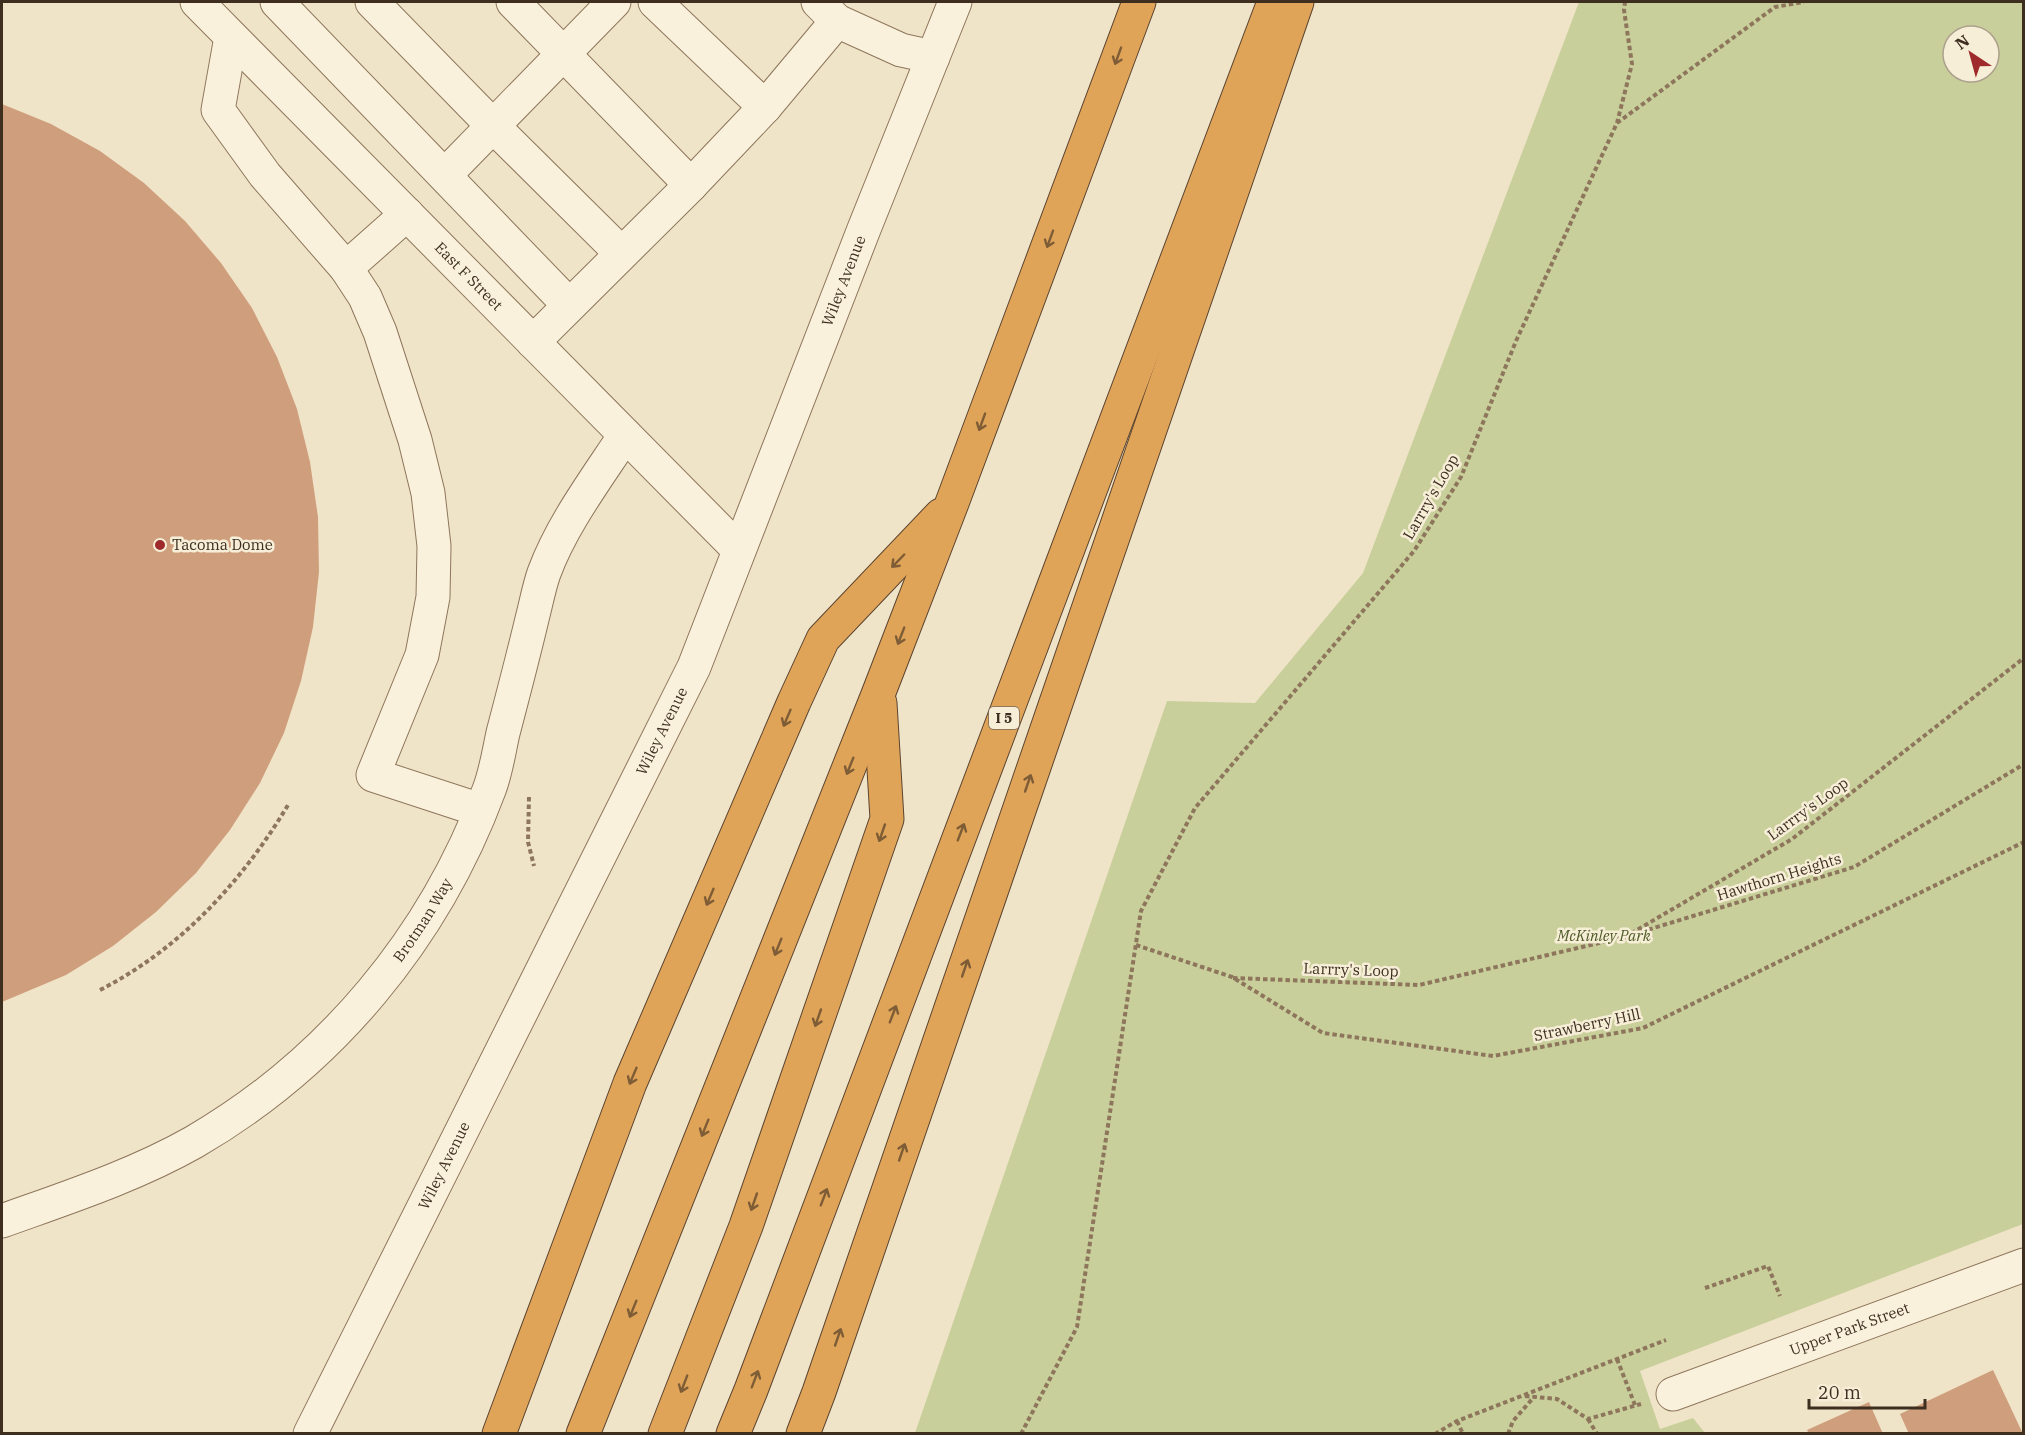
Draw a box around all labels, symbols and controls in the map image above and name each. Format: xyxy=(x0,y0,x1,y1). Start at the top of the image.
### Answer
north arrow xyxy=(1941,24,2001,84)
text: N xyxy=(1951,30,1973,54)
one-way arrow xyxy=(1112,46,1123,65)
one-way arrow xyxy=(1044,229,1055,248)
street label: Wiley Avenue xyxy=(817,233,870,329)
street label: East F Street xyxy=(431,238,507,314)
one-way arrow xyxy=(976,412,987,431)
street label: Larrry's Loop xyxy=(1398,451,1463,543)
place label: Tacoma Dome xyxy=(172,535,273,554)
marker: Tacoma Dome xyxy=(153,538,167,552)
one-way arrow xyxy=(890,553,905,568)
one-way arrow xyxy=(895,626,906,645)
street label: Wiley Avenue xyxy=(631,684,691,778)
road number: I 5 xyxy=(989,707,1019,729)
one-way arrow xyxy=(781,708,792,727)
one-way arrow xyxy=(844,756,855,775)
street label: Larrry's Loop xyxy=(1764,773,1852,844)
one-way arrow xyxy=(1024,775,1035,793)
one-way arrow xyxy=(957,823,968,842)
one-way arrow xyxy=(875,824,886,842)
street label: Hawthorn Heights xyxy=(1714,849,1843,904)
street label: Brotman Way xyxy=(389,875,456,966)
one-way arrow xyxy=(704,888,715,906)
park label: McKinley Park xyxy=(1556,926,1651,945)
one-way arrow xyxy=(771,937,782,956)
street label: Larrry's Loop xyxy=(1303,958,1399,981)
one-way arrow xyxy=(960,959,971,978)
street label: Strawberry Hill xyxy=(1532,1004,1642,1045)
one-way arrow xyxy=(888,1005,899,1024)
one-way arrow xyxy=(812,1008,823,1027)
one-way arrow xyxy=(627,1067,638,1085)
street label: Wiley Avenue xyxy=(414,1118,474,1213)
one-way arrow xyxy=(699,1118,710,1137)
one-way arrow xyxy=(897,1143,908,1162)
one-way arrow xyxy=(819,1188,830,1207)
one-way arrow xyxy=(748,1192,759,1211)
street label: Upper Park Street xyxy=(1787,1298,1912,1359)
one-way arrow xyxy=(627,1299,638,1318)
one-way arrow xyxy=(834,1328,845,1347)
one-way arrow xyxy=(751,1370,762,1389)
scale bar xyxy=(1809,1372,1924,1410)
one-way arrow xyxy=(678,1374,689,1393)
text: 20 m xyxy=(1818,1381,1861,1404)

